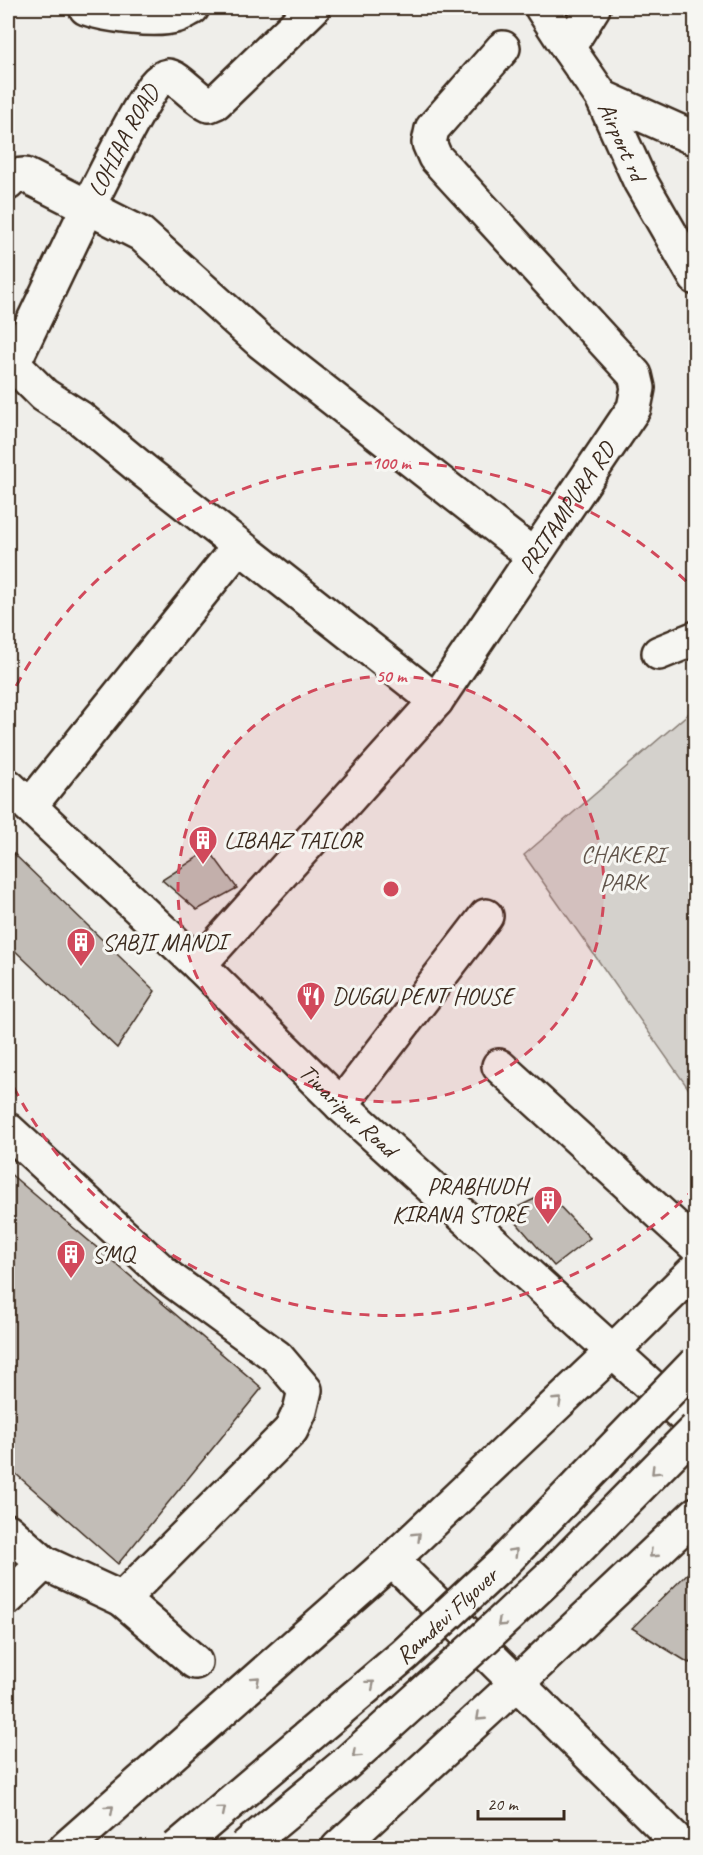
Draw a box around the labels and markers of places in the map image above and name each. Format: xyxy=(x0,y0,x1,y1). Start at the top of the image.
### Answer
building icon: LIBAAZ TAILOR xyxy=(187,824,219,866)
place label: LIBAAZ TAILOR xyxy=(224,825,364,855)
centre of rings xyxy=(381,879,401,899)
building icon: SABJI MANDI xyxy=(65,926,97,968)
place label: SABJI MANDI xyxy=(102,927,232,957)
restaurant icon: DUGGU PENT HOUSE xyxy=(295,980,327,1022)
place label: DUGGU PENT HOUSE xyxy=(332,981,516,1011)
place label: PRABHUDH KIRANA STORE xyxy=(392,1171,531,1229)
building icon: PRABHUDH KIRANA STORE xyxy=(532,1184,564,1226)
building icon: SMQ xyxy=(55,1238,87,1280)
place label: SMQ xyxy=(92,1239,136,1269)

